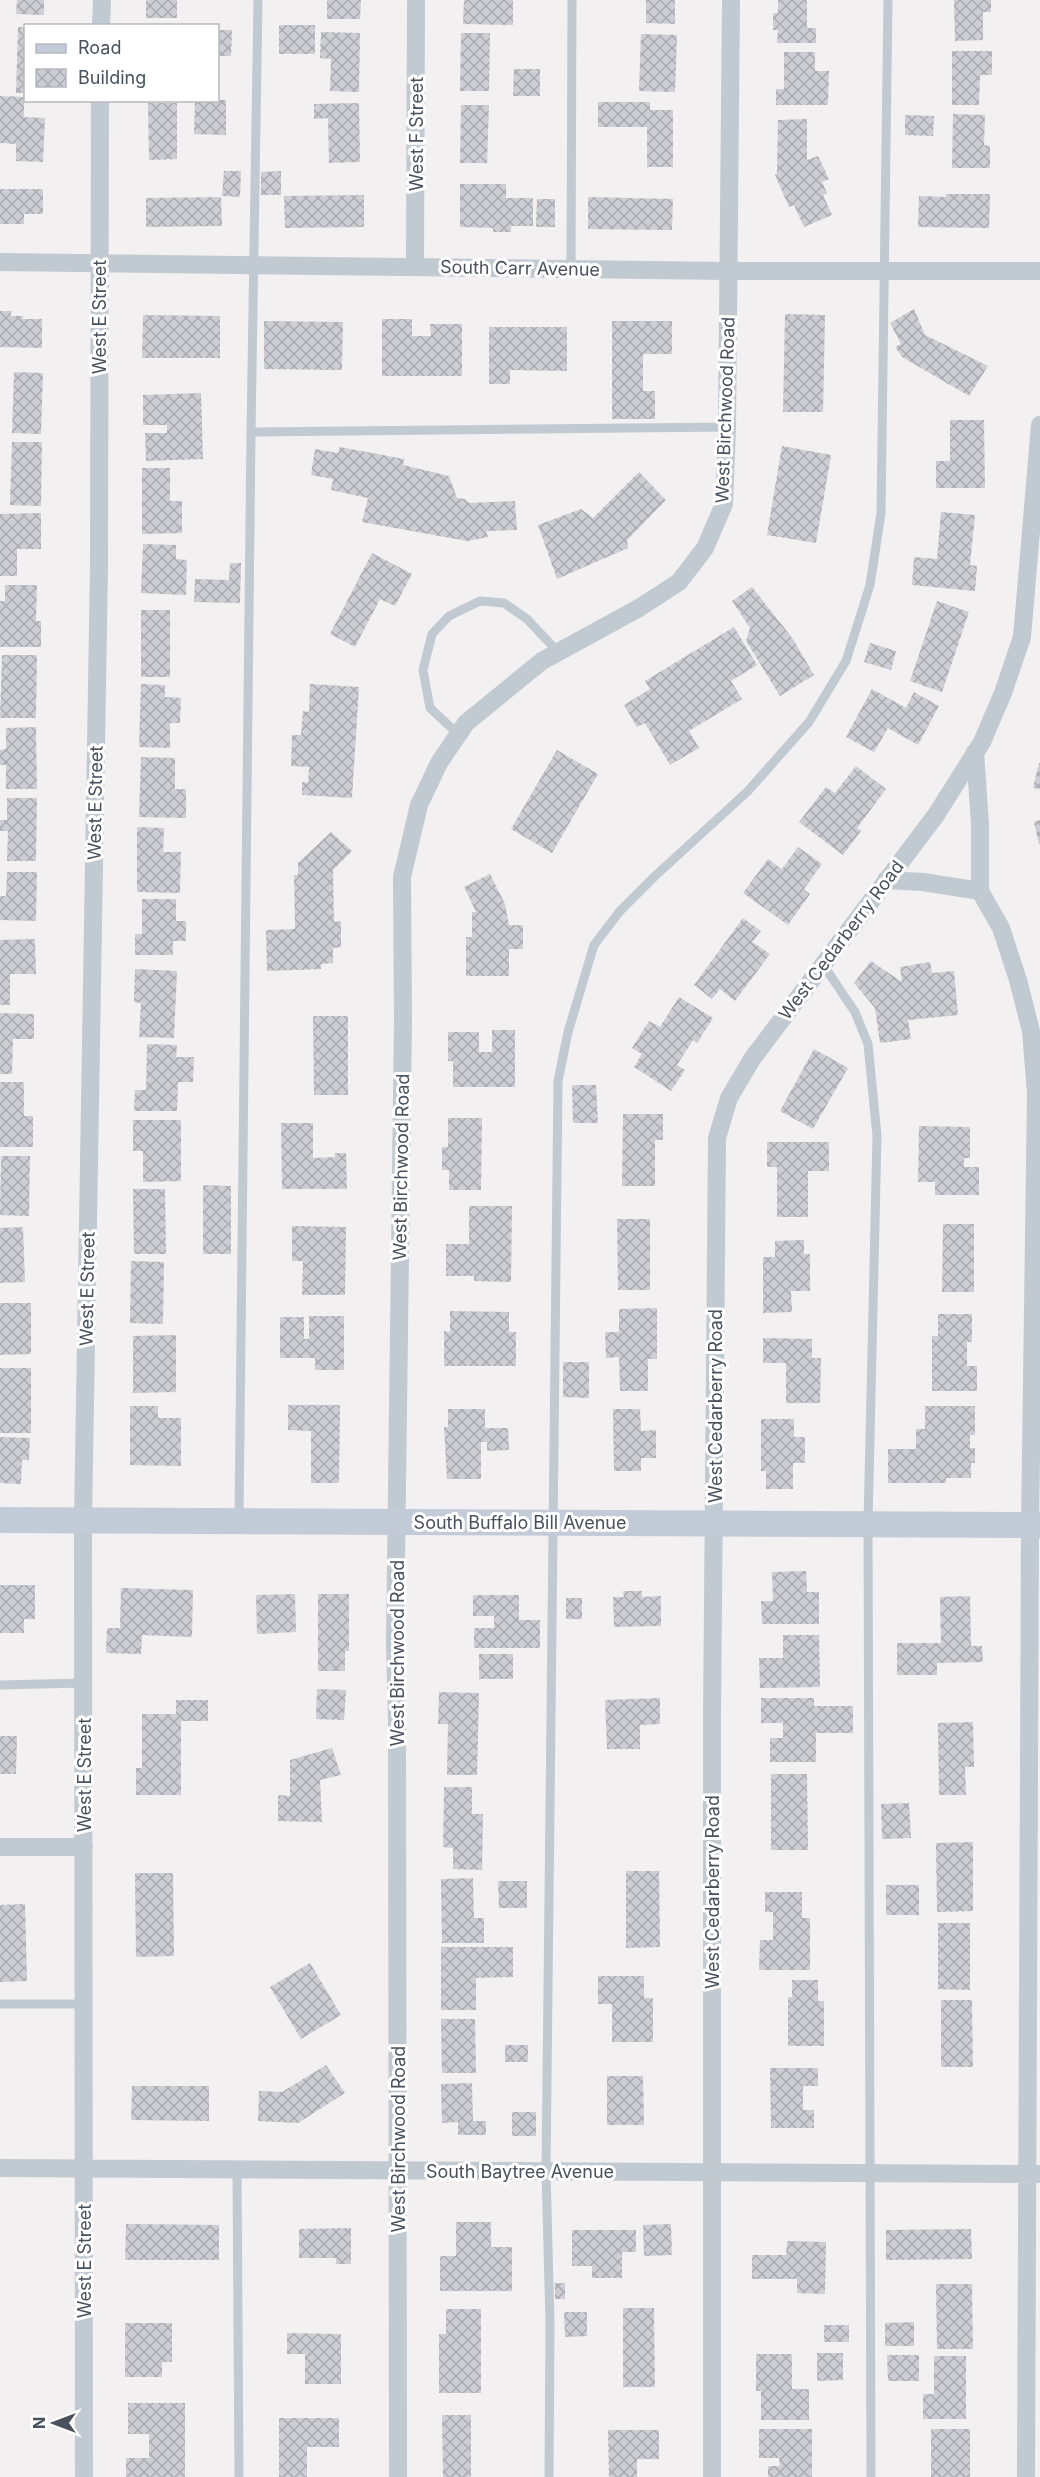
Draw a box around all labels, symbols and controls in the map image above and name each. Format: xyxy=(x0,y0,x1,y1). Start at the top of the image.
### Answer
legend xyxy=(24,24,219,102)
text: Road xyxy=(78,37,121,58)
text: Building xyxy=(78,67,146,88)
street label: West F Street xyxy=(406,77,427,191)
street label: South Carr Avenue xyxy=(440,256,600,280)
street label: West E Street xyxy=(89,260,110,374)
street label: West Birchwood Road xyxy=(711,316,739,504)
street label: West E Street xyxy=(84,745,106,860)
street label: West Cedarberry Road xyxy=(774,856,908,1024)
street label: West Birchwood Road xyxy=(389,1073,413,1261)
street label: West E Street xyxy=(76,1231,98,1346)
street label: West Cedarberry Road xyxy=(705,1309,726,1503)
street label: South Buffalo Bill Avenue xyxy=(414,1512,626,1533)
street label: West Birchwood Road xyxy=(387,1560,408,1746)
street label: West E Street xyxy=(74,1718,95,1832)
street label: West Cedarberry Road xyxy=(702,1795,723,1989)
street label: West Birchwood Road xyxy=(388,2046,409,2232)
street label: South Baytree Avenue xyxy=(426,2161,614,2182)
street label: West E Street xyxy=(74,2204,95,2318)
north arrow xyxy=(24,2393,84,2453)
text: N xyxy=(29,2417,49,2429)

